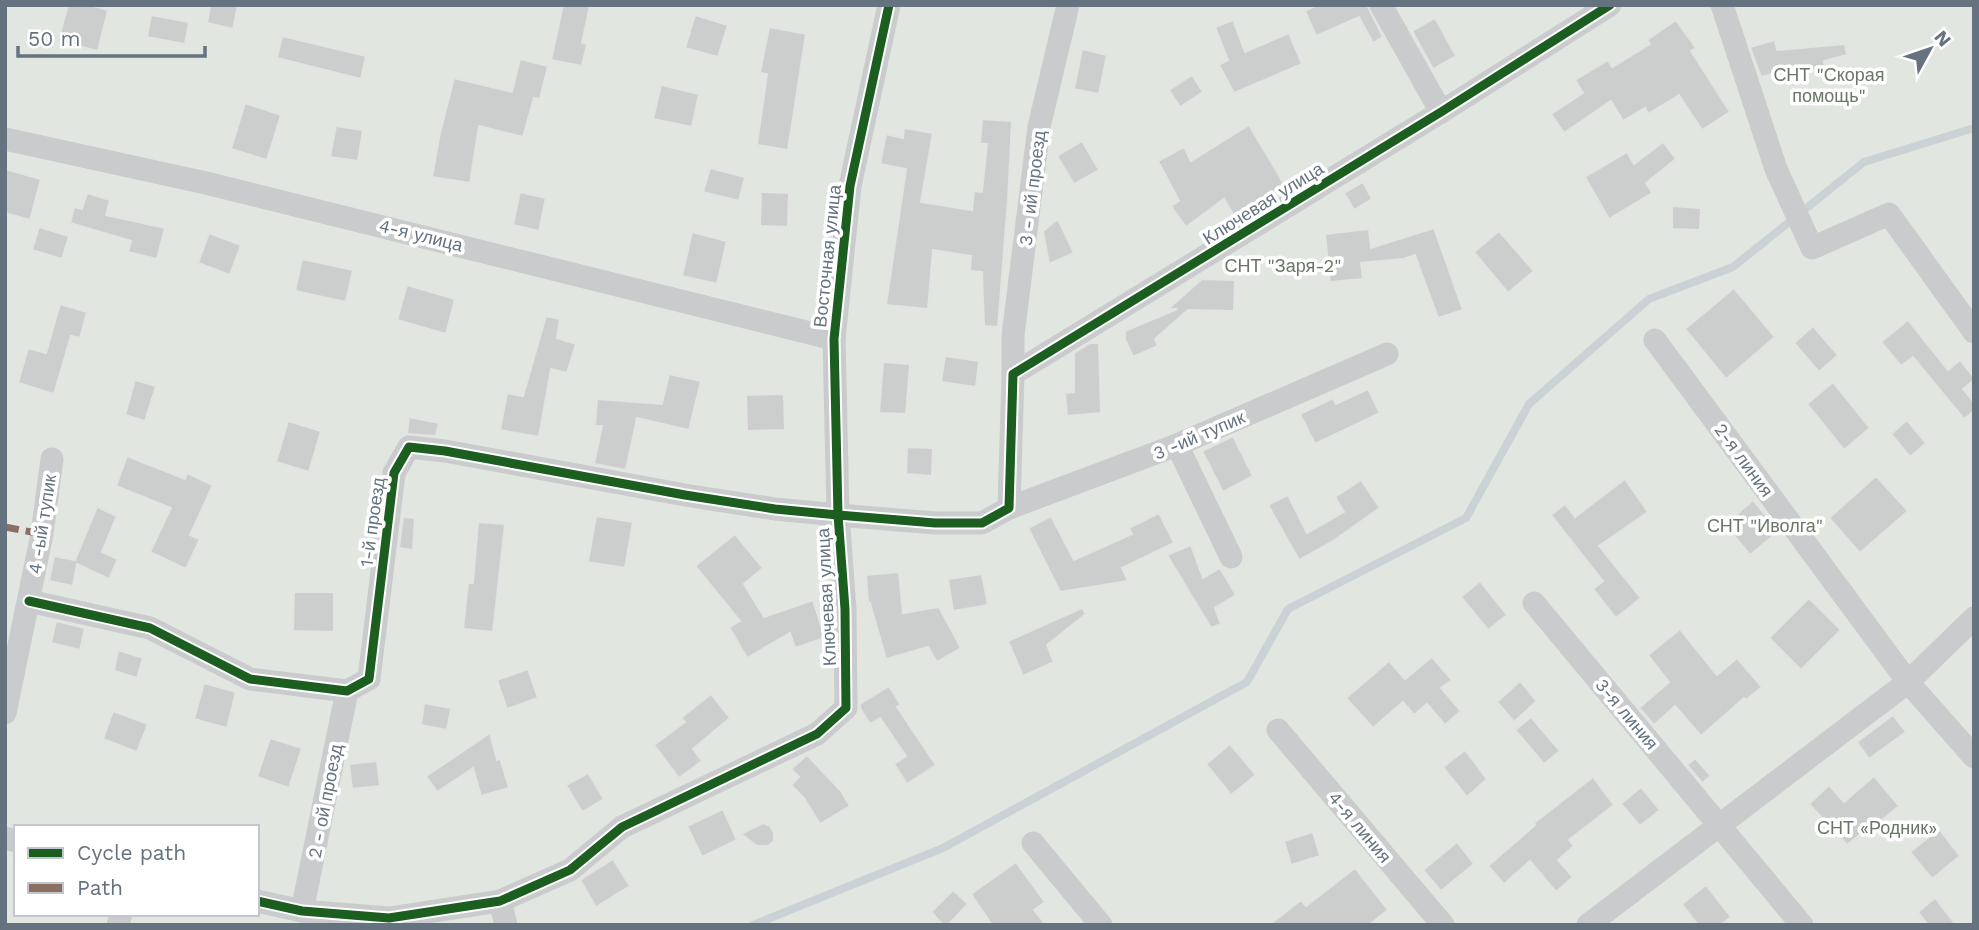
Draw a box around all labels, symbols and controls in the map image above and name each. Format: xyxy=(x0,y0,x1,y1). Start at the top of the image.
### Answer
scale bar xyxy=(18,14,205,58)
north arrow xyxy=(1895,14,1965,84)
text: 50 m xyxy=(28,26,80,51)
text: N xyxy=(1929,26,1956,51)
park label: СНТ "Скорая помощь" xyxy=(1773,64,1885,106)
street label: 3 - ий проезд xyxy=(1015,129,1050,247)
street label: Ключевая улица xyxy=(1199,157,1328,249)
street label: Восточная улица xyxy=(809,183,845,328)
street label: 4-я улица xyxy=(377,214,466,256)
park label: СНТ "Заря-2" xyxy=(1224,255,1342,276)
street label: 3 -ий тупик xyxy=(1150,406,1248,464)
street label: 2-я линия xyxy=(1710,419,1778,501)
street label: 4 -ый тупик xyxy=(24,473,60,575)
street label: 1-й проезд xyxy=(355,475,389,568)
park label: СНТ "Иволга" xyxy=(1707,515,1823,536)
street label: Ключевая улица xyxy=(812,526,840,667)
street label: 3-я линия xyxy=(1591,674,1663,754)
street label: 2 - ой проезд xyxy=(304,742,346,860)
street label: 4-я линия xyxy=(1324,787,1396,867)
park label: СНТ «Родник» xyxy=(1817,817,1937,838)
legend xyxy=(14,825,259,916)
text: Cycle path xyxy=(77,840,186,865)
text: Path xyxy=(77,875,123,900)

